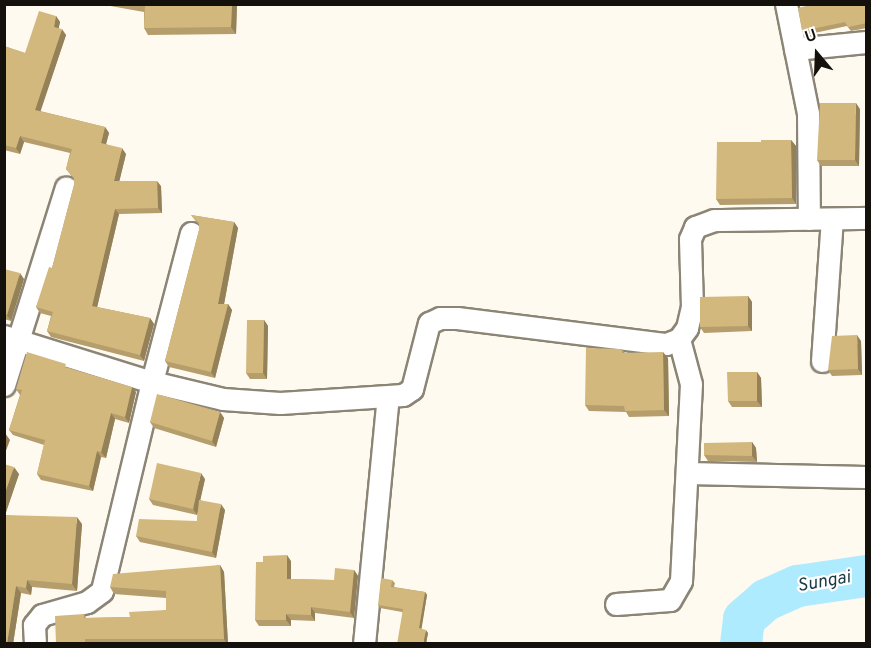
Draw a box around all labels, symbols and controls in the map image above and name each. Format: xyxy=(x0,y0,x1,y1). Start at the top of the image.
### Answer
north arrow xyxy=(787,24,847,84)
text: U xyxy=(802,26,820,48)
water label: Sungai xyxy=(796,568,852,598)

